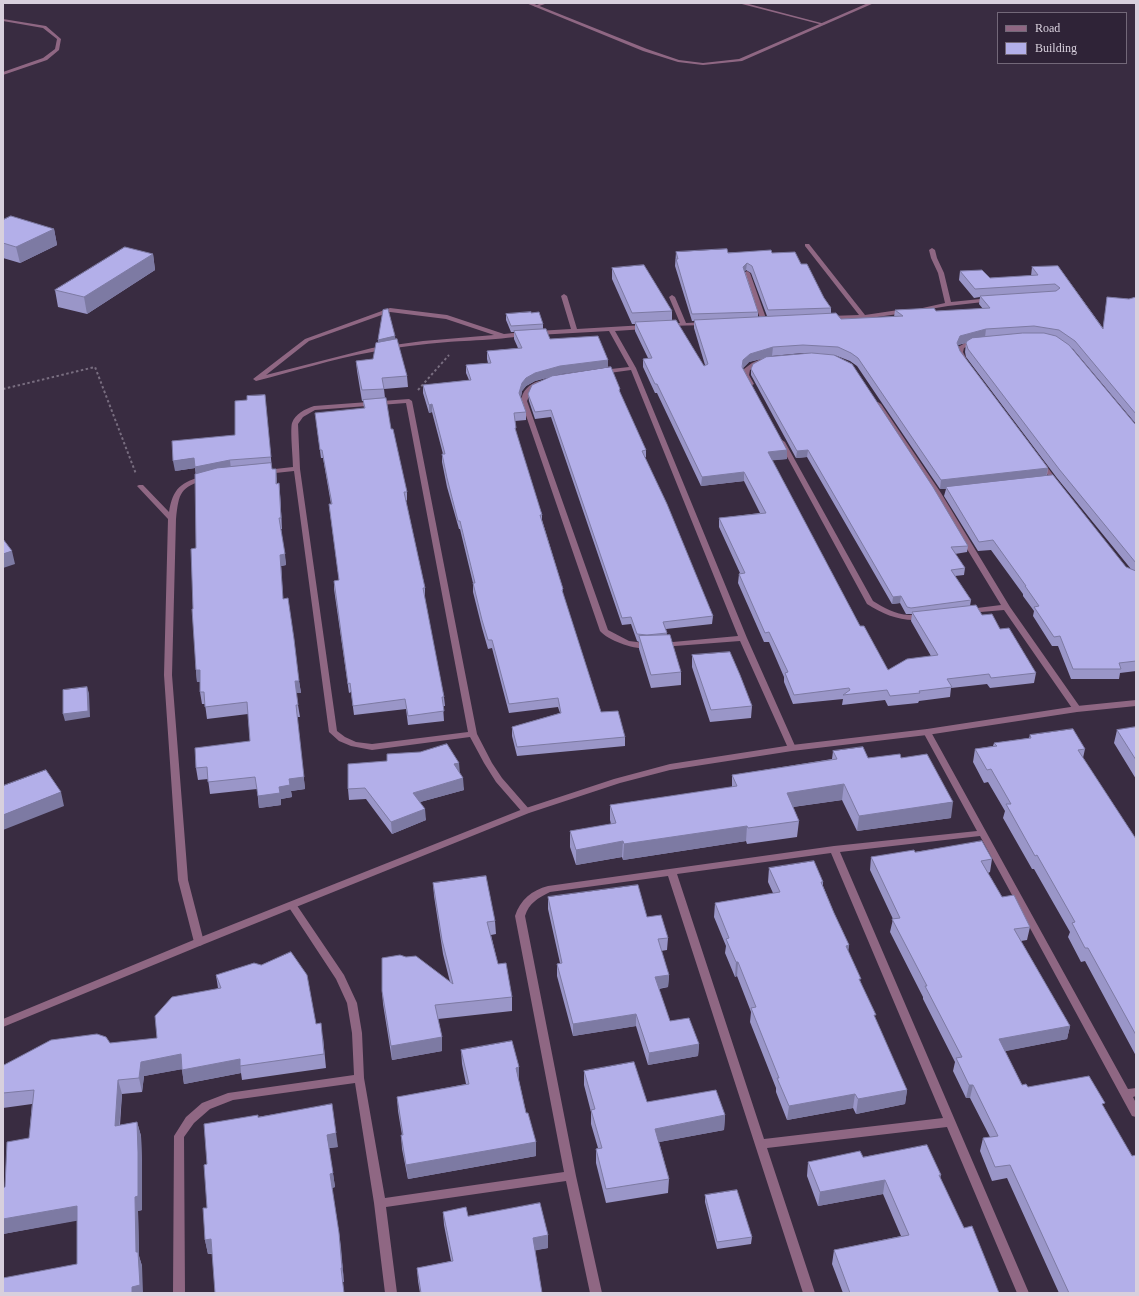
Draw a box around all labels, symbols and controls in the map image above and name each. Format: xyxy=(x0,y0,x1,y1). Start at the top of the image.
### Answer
legend xyxy=(997,12,1127,64)
text: Road xyxy=(1035,21,1060,35)
text: Building xyxy=(1035,41,1077,55)

